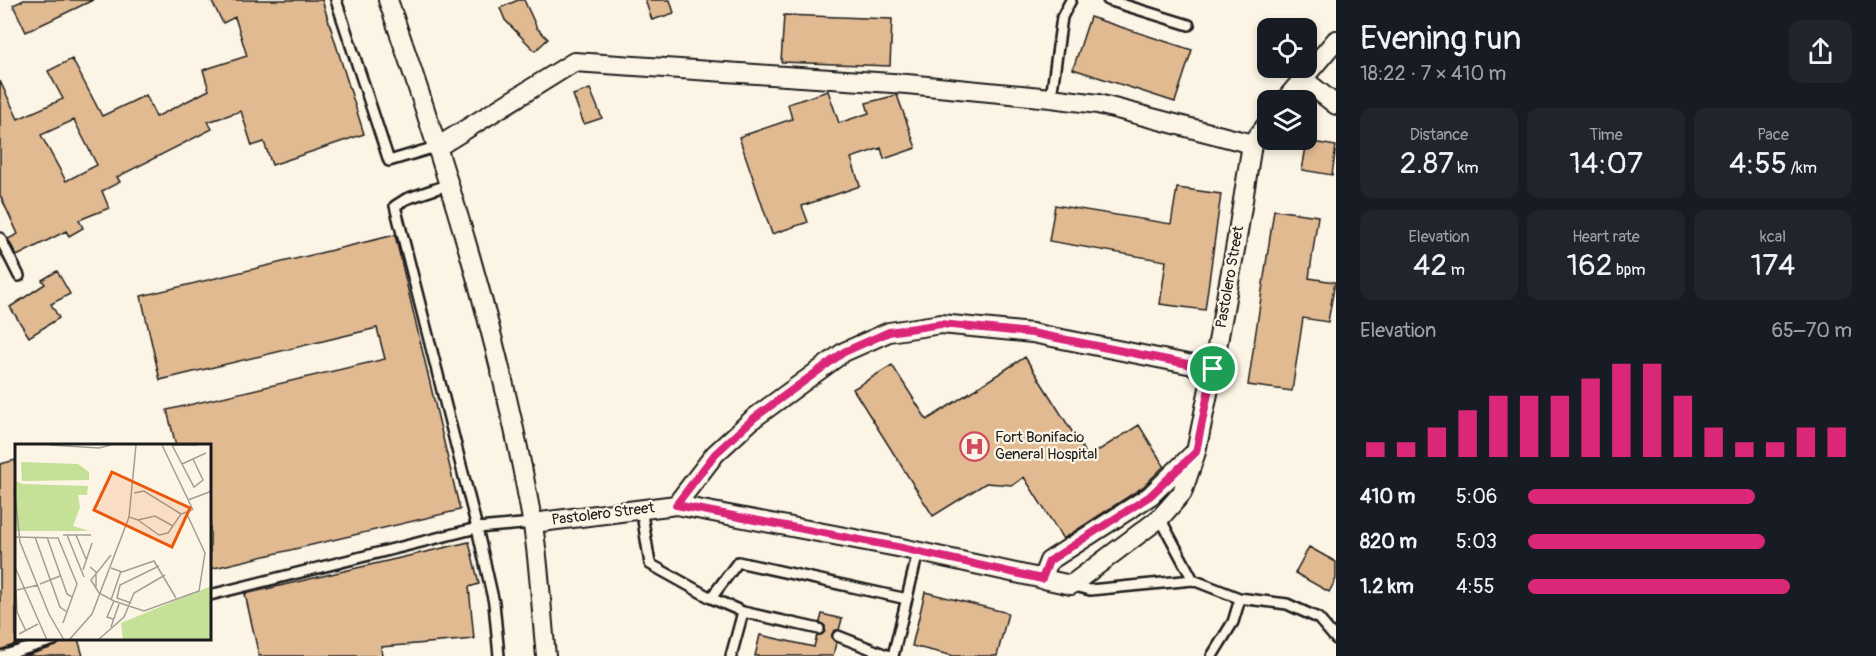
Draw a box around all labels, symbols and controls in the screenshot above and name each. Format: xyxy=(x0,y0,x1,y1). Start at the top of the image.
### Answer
map controls xyxy=(1257,18,1317,150)
button: locate xyxy=(1257,18,1317,78)
text: Evening run xyxy=(1360,18,1521,59)
button: share xyxy=(1789,20,1852,83)
text: 18:22 · 7 × 410 m xyxy=(1360,61,1506,86)
button: layers xyxy=(1257,90,1317,150)
text: Distance xyxy=(1410,125,1468,145)
text: Time xyxy=(1589,125,1623,145)
text: Pace xyxy=(1757,125,1789,145)
text: 2.87 xyxy=(1400,145,1454,182)
text: 14:07 xyxy=(1569,145,1643,182)
text: 4:55 xyxy=(1729,145,1787,182)
text: km xyxy=(1454,158,1478,178)
text: /km xyxy=(1787,158,1817,178)
street label: Pastolero Street xyxy=(1212,223,1249,330)
text: Elevation xyxy=(1409,227,1469,247)
text: Heart rate xyxy=(1572,227,1640,247)
text: kcal xyxy=(1760,227,1786,247)
text: 42 xyxy=(1413,247,1447,284)
text: 162 xyxy=(1566,247,1612,284)
text: 174 xyxy=(1751,247,1796,284)
text: m xyxy=(1447,260,1465,280)
text: bpm xyxy=(1612,260,1646,280)
text: Elevation xyxy=(1360,318,1436,343)
text: 65–70 m xyxy=(1771,318,1852,343)
pin xyxy=(1187,343,1238,394)
icon: arrive xyxy=(1196,352,1229,385)
place label: Fort Bonifacio General Hospital xyxy=(995,428,1098,464)
hospital icon: Fort Bonifacio General Hospital xyxy=(958,430,990,462)
inset map xyxy=(15,444,212,641)
text: 410 m xyxy=(1360,484,1415,509)
text: 5:06 xyxy=(1456,484,1497,509)
street label: Pastolero Street xyxy=(550,498,656,530)
text: 820 m xyxy=(1360,529,1417,554)
text: 5:03 xyxy=(1456,529,1497,554)
text: 1.2 km xyxy=(1360,574,1414,599)
text: 4:55 xyxy=(1456,574,1495,599)

